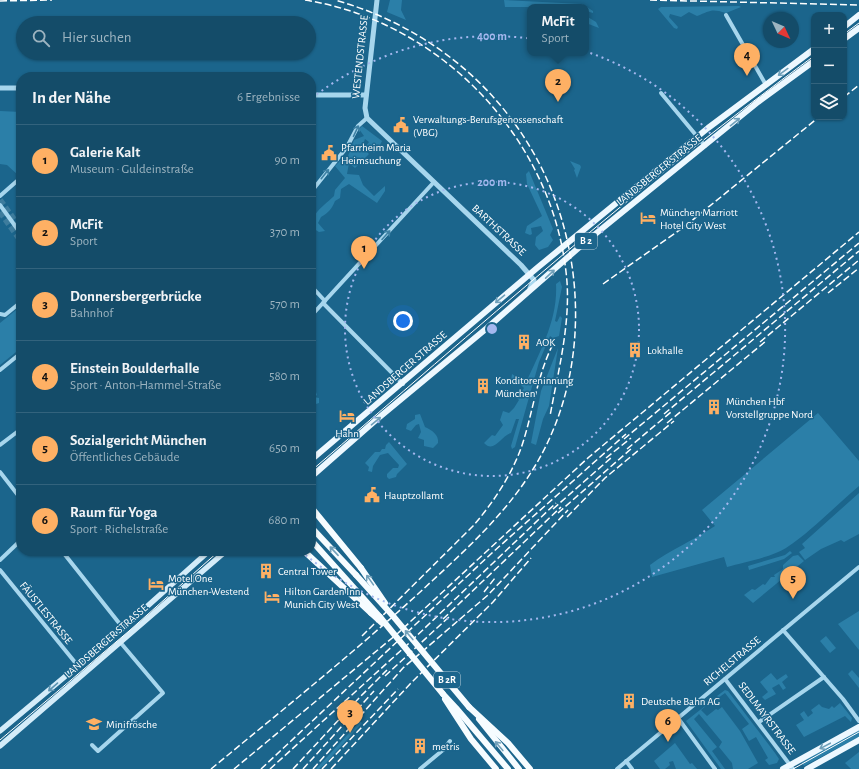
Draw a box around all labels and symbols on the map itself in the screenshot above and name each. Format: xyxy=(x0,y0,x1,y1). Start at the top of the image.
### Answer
north arrow xyxy=(763,12,799,48)
street label: WESTENDSTRASSE xyxy=(350,14,370,99)
text: 400 m xyxy=(477,30,507,42)
pin: 4 xyxy=(734,43,760,76)
one-way arrow xyxy=(777,68,788,76)
pin: 2 xyxy=(545,69,571,102)
place label: Verwaltungs-Berufsgenossenschaft (VBG) xyxy=(413,114,564,138)
public building icon: Verwaltungs-Berufsgenossenschaft (VBG) xyxy=(392,116,410,134)
one-way arrow xyxy=(729,117,740,126)
one-way arrow xyxy=(352,126,360,138)
street label: LANDSBERGER STRASSE xyxy=(614,132,704,208)
place label: Pfarrheim Maria Heimsuchung xyxy=(341,142,411,166)
public building icon: Pfarrheim Maria Heimsuchung xyxy=(320,144,338,162)
one-way arrow xyxy=(321,169,330,180)
text: 200 m xyxy=(477,176,507,188)
street label: BARTHSTRASSE xyxy=(470,202,529,258)
place label: München Marriott Hotel City West xyxy=(660,207,738,231)
hotel icon: München Marriott Hotel City West xyxy=(639,209,657,227)
one-way arrow xyxy=(381,230,390,240)
road number: B 2 xyxy=(575,233,597,249)
pin: 1 xyxy=(351,236,377,269)
one-way arrow xyxy=(544,269,555,278)
one-way arrow xyxy=(494,295,505,304)
your location xyxy=(393,311,413,331)
centre of rings xyxy=(485,322,499,336)
street label: LANDSBERGER STRASSE xyxy=(361,329,449,407)
building icon: AOK xyxy=(515,333,533,351)
place label: AOK xyxy=(536,337,556,348)
building icon: Lokhalle xyxy=(626,341,644,359)
place label: Lokhalle xyxy=(647,345,683,356)
place label: Konditoreninnung München xyxy=(495,375,574,399)
building icon: Konditoreninnung München xyxy=(474,377,492,395)
place label: München Hbf Vorstellgruppe Nord xyxy=(726,396,813,420)
building icon: München Hbf Vorstellgruppe Nord xyxy=(705,398,723,416)
hotel icon: Hahn xyxy=(338,407,356,425)
one-way arrow xyxy=(370,416,381,425)
place label: Hahn xyxy=(335,428,359,439)
public building icon: Hauptzollamt xyxy=(363,486,381,504)
place label: Hauptzollamt xyxy=(384,490,444,501)
one-way arrow xyxy=(329,546,339,556)
building icon: Central Tower xyxy=(257,562,275,580)
place label: Central Tower xyxy=(278,566,337,577)
pin: 5 xyxy=(780,566,806,599)
place label: Motel One München-Westend xyxy=(168,573,249,597)
hotel icon: Motel One München-Westend xyxy=(147,575,165,593)
one-way arrow xyxy=(366,575,374,586)
street label: FÄUSTLESTRASSE xyxy=(18,580,75,647)
place label: Hilton Garden Inn Munich City West xyxy=(284,586,360,610)
hotel icon: Hilton Garden Inn Munich City West xyxy=(263,588,281,606)
street label: LANDSBERGER STRASSE xyxy=(62,602,150,680)
one-way arrow xyxy=(404,630,413,640)
street label: RICHELSTRASSE xyxy=(701,634,763,688)
road number: B 2R xyxy=(434,672,460,688)
street label: SEDLMAYRSTRASSE xyxy=(736,680,798,757)
one-way arrow xyxy=(48,683,59,692)
building icon: Deutsche Bahn AG xyxy=(620,692,638,710)
place label: Deutsche Bahn AG xyxy=(641,696,720,707)
pin: 3 xyxy=(337,700,363,733)
pin: 6 xyxy=(655,709,681,742)
school or university icon: Minifrösche xyxy=(85,715,103,733)
place label: Minifrösche xyxy=(106,719,157,730)
building icon: metris xyxy=(411,737,429,755)
one-way arrow xyxy=(495,740,504,751)
place label: metris xyxy=(432,741,460,752)
one-way arrow xyxy=(819,743,831,750)

